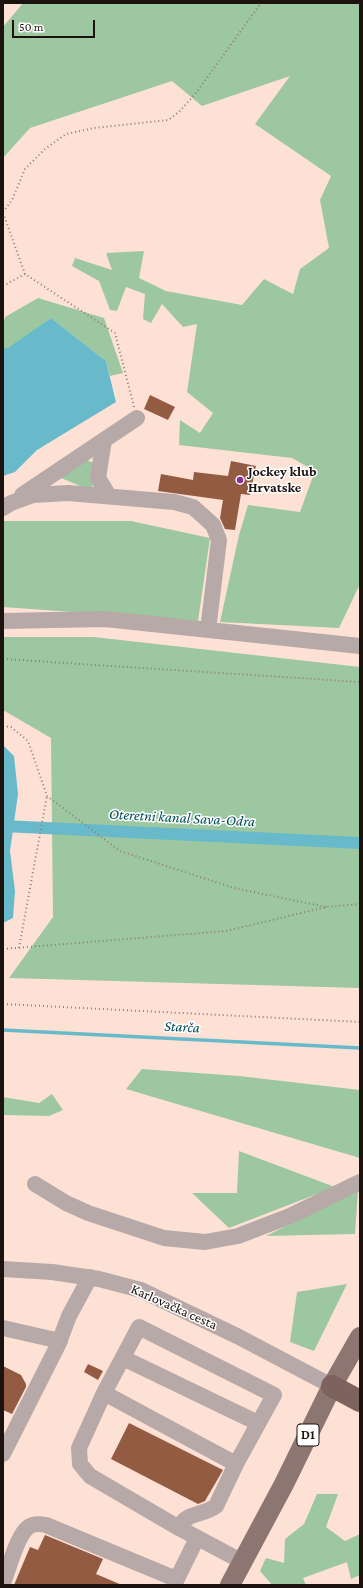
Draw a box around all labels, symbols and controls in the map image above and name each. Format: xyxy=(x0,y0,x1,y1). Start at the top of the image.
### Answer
scale bar xyxy=(14,12,97,38)
text: 50 m xyxy=(19,20,43,34)
place label: Jockey klub Hrvatske xyxy=(248,464,317,496)
marker: Jockey klub Hrvatske xyxy=(235,475,245,485)
water label: Oteretni kanal Sava-Odra xyxy=(108,805,256,831)
water label: Starča xyxy=(164,1017,200,1037)
street label: Karlovačka cesta xyxy=(128,1280,220,1334)
road number: D1 xyxy=(297,1424,319,1446)

